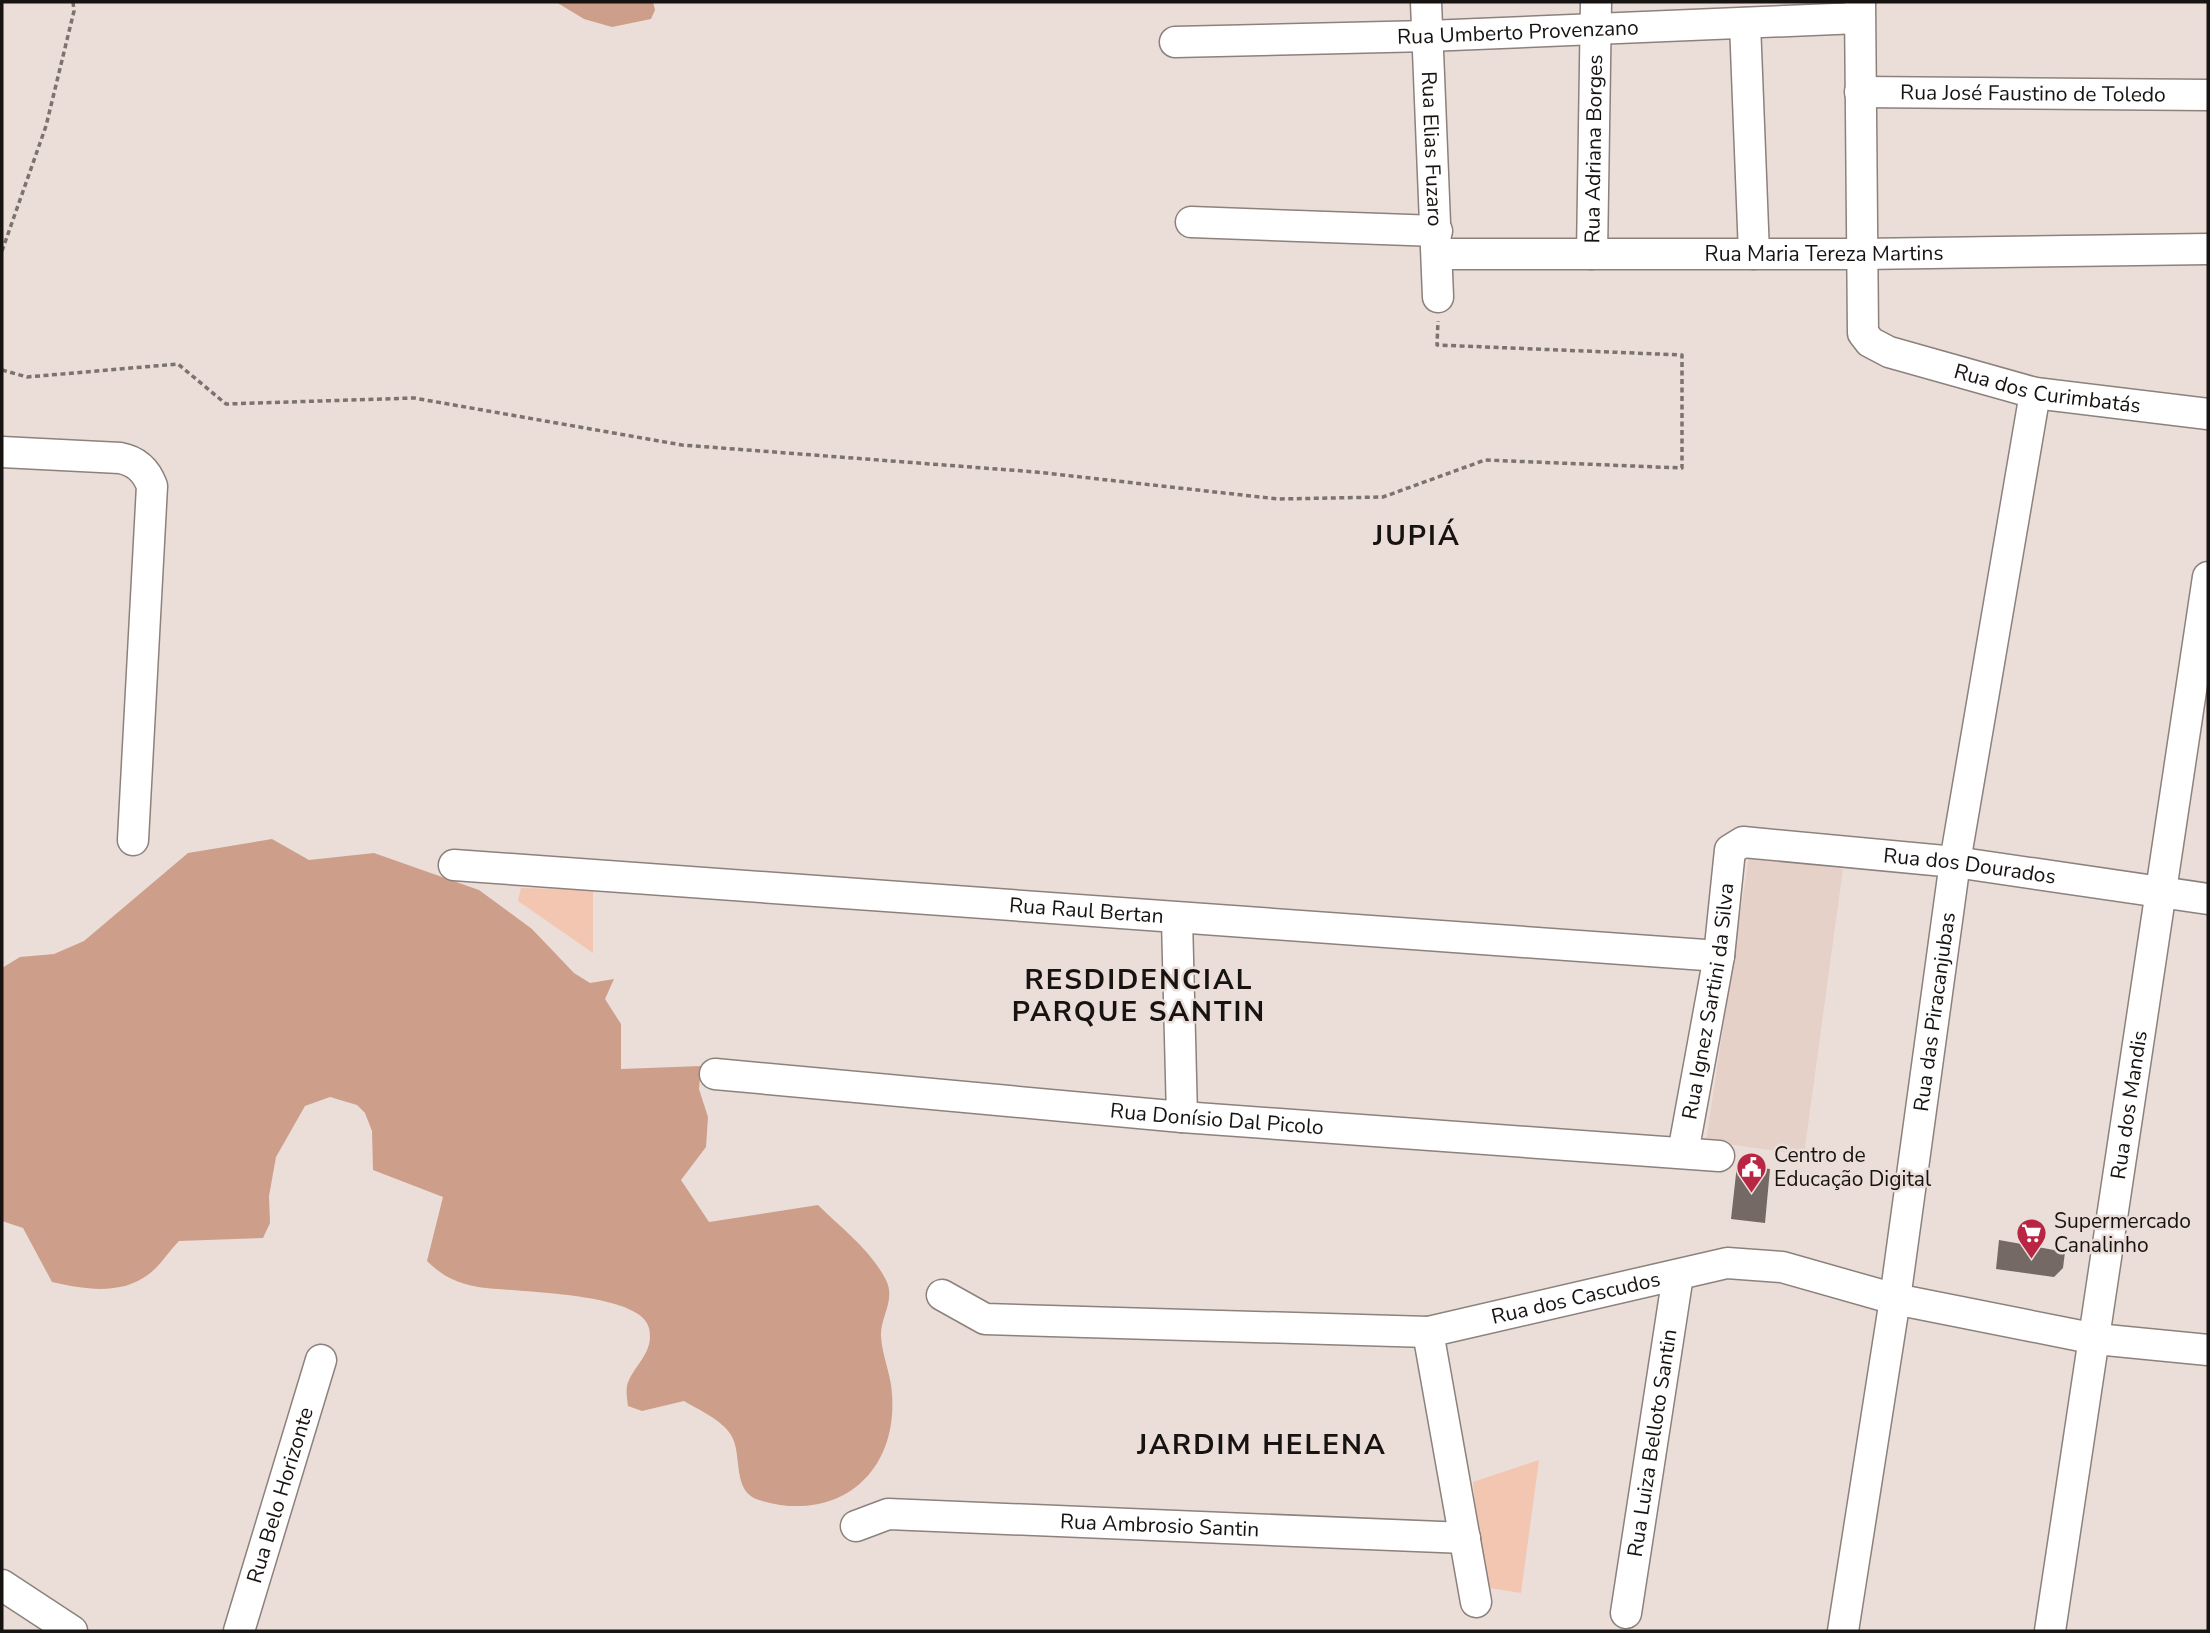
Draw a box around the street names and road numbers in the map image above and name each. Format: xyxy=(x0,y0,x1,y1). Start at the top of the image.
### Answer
street label: Rua Umberto Provenzano xyxy=(1397,13,1639,51)
street label: Rua Adriana Borges xyxy=(1578,54,1609,244)
street label: Rua Elias Fuzaro xyxy=(1415,71,1449,227)
street label: Rua José Faustino de Toledo xyxy=(1900,78,2166,109)
street label: Rua Maria Tereza Martins xyxy=(1705,239,1944,268)
street label: Rua dos Curimbatás xyxy=(1951,357,2142,420)
street label: Rua dos Dourados xyxy=(1882,841,2058,891)
street label: Rua Ignez Sartini da Silva xyxy=(1675,882,1740,1122)
street label: Rua Raul Bertan xyxy=(1008,891,1165,930)
street label: Rua das Piracanjubas xyxy=(1907,910,1962,1113)
street label: Rua dos Mandis xyxy=(2104,1029,2154,1181)
street label: Rua Donísio Dal Picolo xyxy=(1109,1096,1325,1141)
street label: Rua dos Cascudos xyxy=(1489,1265,1663,1331)
street label: Rua Luiza Belloto Santin xyxy=(1621,1327,1683,1559)
street label: Rua Belo Horizonte xyxy=(240,1404,320,1587)
street label: Rua Ambrosio Santin xyxy=(1059,1507,1260,1543)

